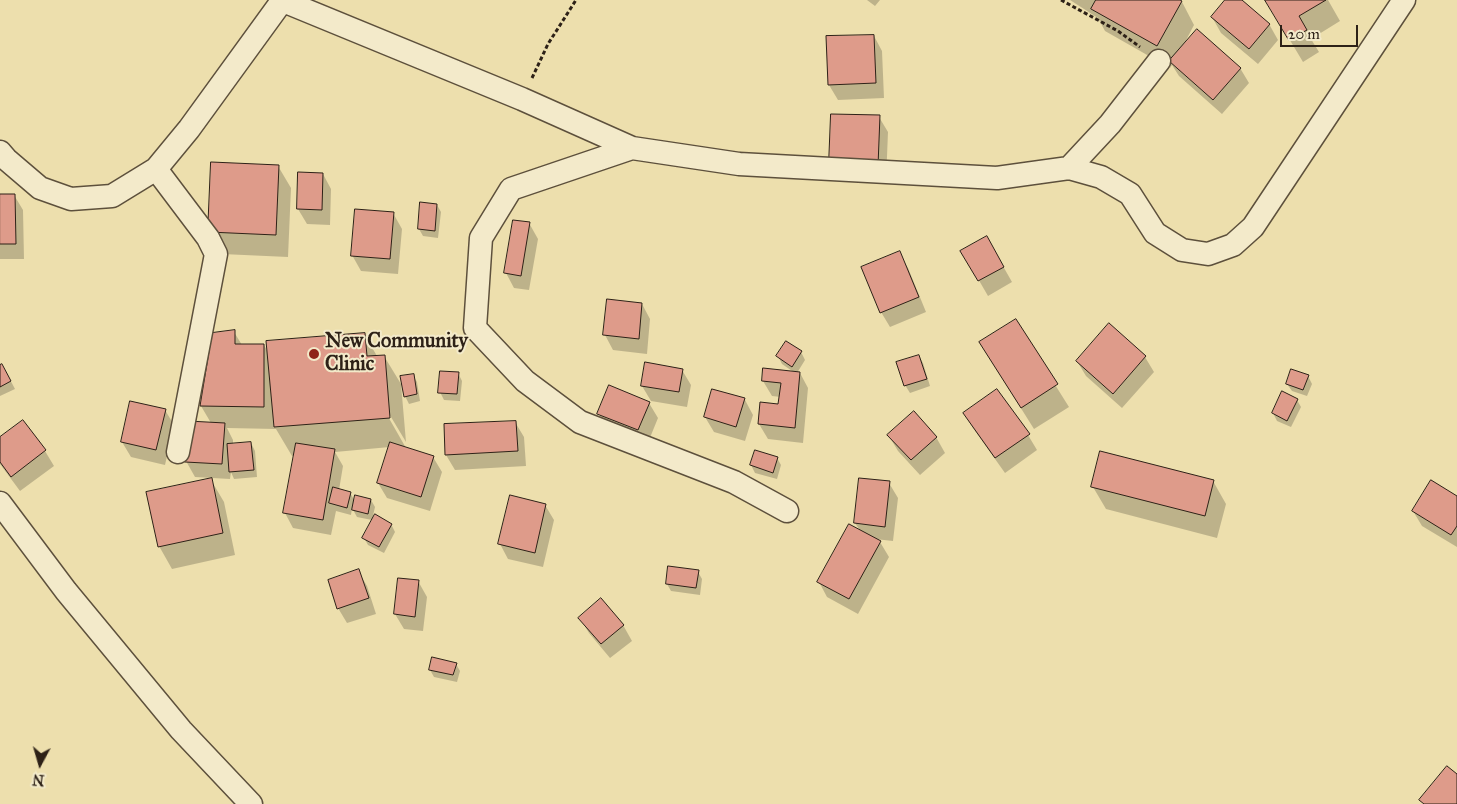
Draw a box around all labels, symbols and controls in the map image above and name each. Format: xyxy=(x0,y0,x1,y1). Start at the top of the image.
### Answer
scale bar xyxy=(1282,15,1360,47)
text: 20 m xyxy=(1288,25,1320,43)
place label: New Community Clinic xyxy=(325,330,468,377)
marker: New Community Clinic xyxy=(307,347,321,361)
north arrow xyxy=(15,739,65,789)
text: N xyxy=(32,770,45,788)

